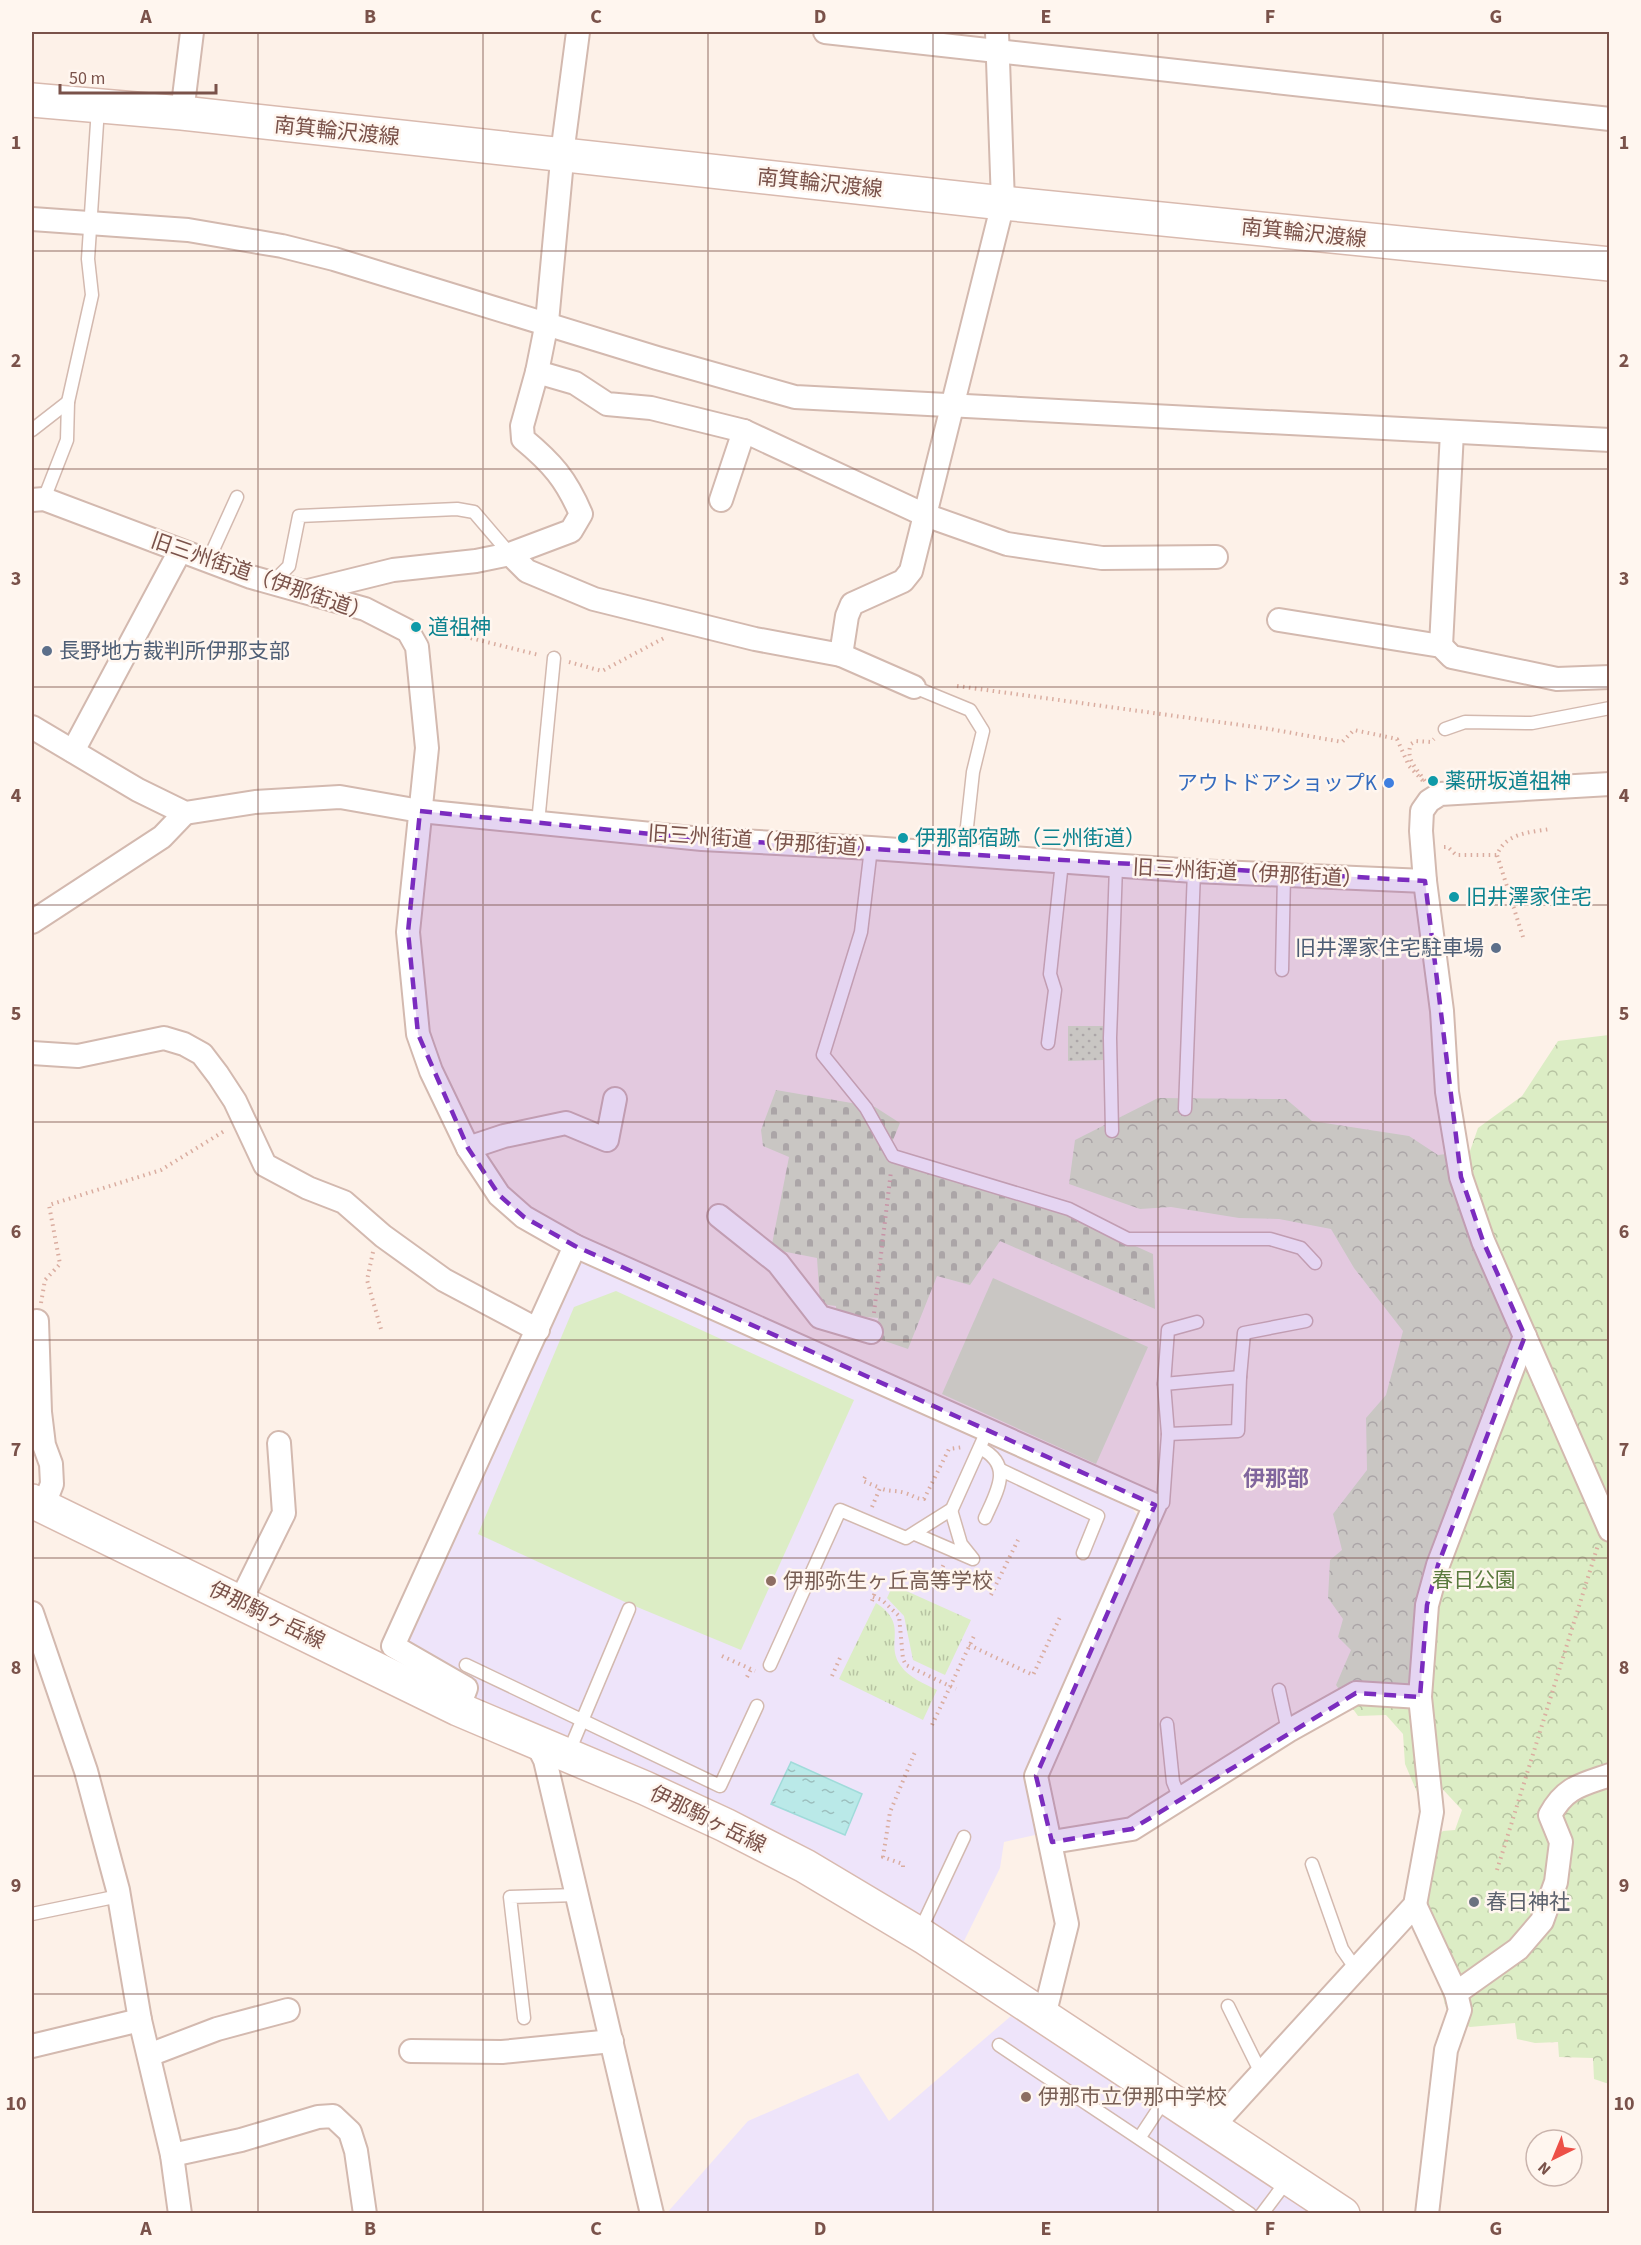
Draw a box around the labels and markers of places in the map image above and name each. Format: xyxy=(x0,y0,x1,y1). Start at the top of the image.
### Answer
place label: 道祖神 xyxy=(428,612,491,642)
marker: 道祖神 xyxy=(409,620,423,634)
place label: 長野地方裁判所伊那支部 xyxy=(59,636,290,666)
marker: 長野地方裁判所伊那支部 xyxy=(40,644,54,658)
place label: 薬研坂道祖神 xyxy=(1445,766,1571,796)
place label: アウトドアショップK xyxy=(1177,768,1378,798)
marker: 薬研坂道祖神 xyxy=(1426,774,1440,788)
marker: アウトドアショップK xyxy=(1382,776,1396,790)
place label: 伊那部宿跡（三州街道） xyxy=(915,823,1146,853)
marker: 伊那部宿跡（三州街道） xyxy=(896,831,910,845)
place label: 旧井澤家住宅 xyxy=(1466,882,1592,912)
marker: 旧井澤家住宅 xyxy=(1447,890,1461,904)
place label: 旧井澤家住宅駐車場 xyxy=(1295,933,1484,963)
marker: 旧井澤家住宅駐車場 xyxy=(1489,941,1503,955)
place label: 伊那弥生ヶ丘高等学校 xyxy=(783,1566,993,1596)
marker: 伊那弥生ヶ丘高等学校 xyxy=(764,1574,778,1588)
place label: 春日神社 xyxy=(1486,1887,1570,1917)
marker: 春日神社 xyxy=(1467,1895,1481,1909)
place label: 伊那市立伊那中学校 xyxy=(1038,2082,1227,2112)
marker: 伊那市立伊那中学校 xyxy=(1019,2090,1033,2104)

